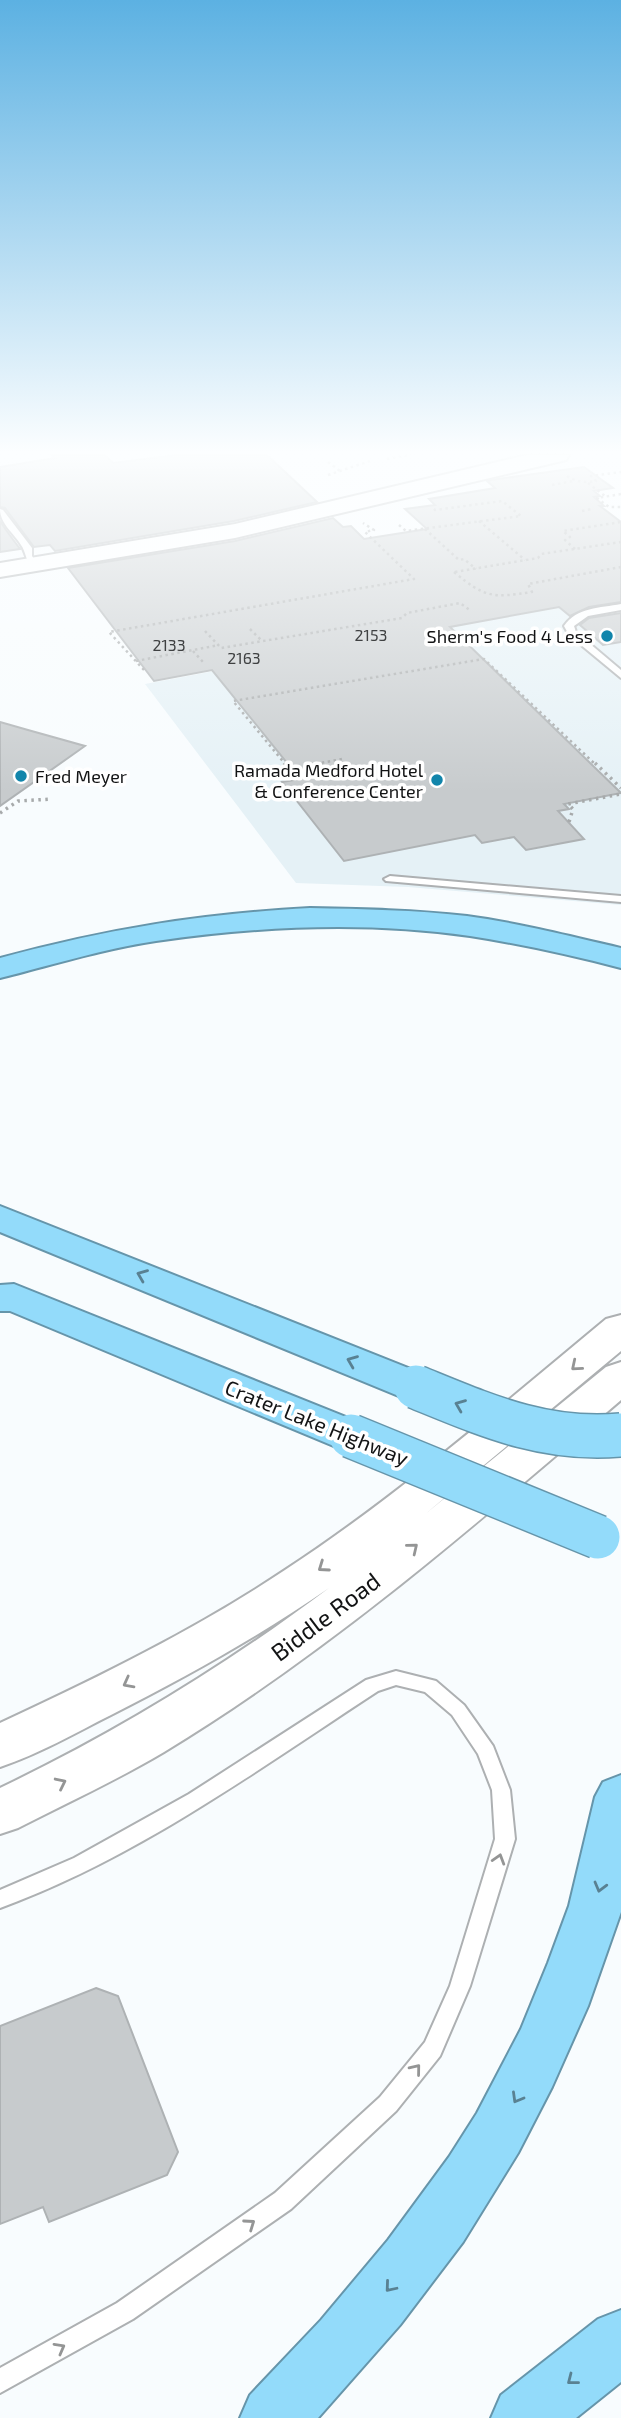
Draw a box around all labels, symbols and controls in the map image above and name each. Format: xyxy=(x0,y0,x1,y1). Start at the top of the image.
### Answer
house number: 2153 xyxy=(355,625,387,644)
place label: Sherm's Food 4 Less xyxy=(427,625,593,647)
marker: Sherm's Food 4 Less xyxy=(599,628,615,644)
house number: 2133 xyxy=(152,635,186,654)
house number: 2163 xyxy=(227,648,261,667)
place label: Ramada Medford Hotel & Conference Center xyxy=(234,759,424,802)
place label: Fred Meyer xyxy=(35,765,127,787)
marker: Fred Meyer xyxy=(13,768,29,784)
marker: Ramada Medford Hotel & Conference Center xyxy=(429,772,445,788)
one-way arrow xyxy=(136,1270,148,1284)
one-way arrow xyxy=(347,1356,359,1370)
one-way arrow xyxy=(572,1358,585,1370)
street label: Crater Lake Highway xyxy=(222,1374,412,1470)
one-way arrow xyxy=(455,1399,467,1413)
one-way arrow xyxy=(404,1544,417,1556)
one-way arrow xyxy=(318,1559,331,1571)
street label: Biddle Road xyxy=(265,1566,385,1666)
one-way arrow xyxy=(123,1674,135,1688)
one-way arrow xyxy=(54,1777,66,1791)
one-way arrow xyxy=(491,1854,505,1866)
one-way arrow xyxy=(594,1881,608,1893)
one-way arrow xyxy=(408,2065,420,2078)
one-way arrow xyxy=(512,2091,525,2103)
one-way arrow xyxy=(242,2220,255,2232)
one-way arrow xyxy=(386,2278,398,2291)
one-way arrow xyxy=(52,2343,65,2356)
one-way arrow xyxy=(568,2372,580,2385)

